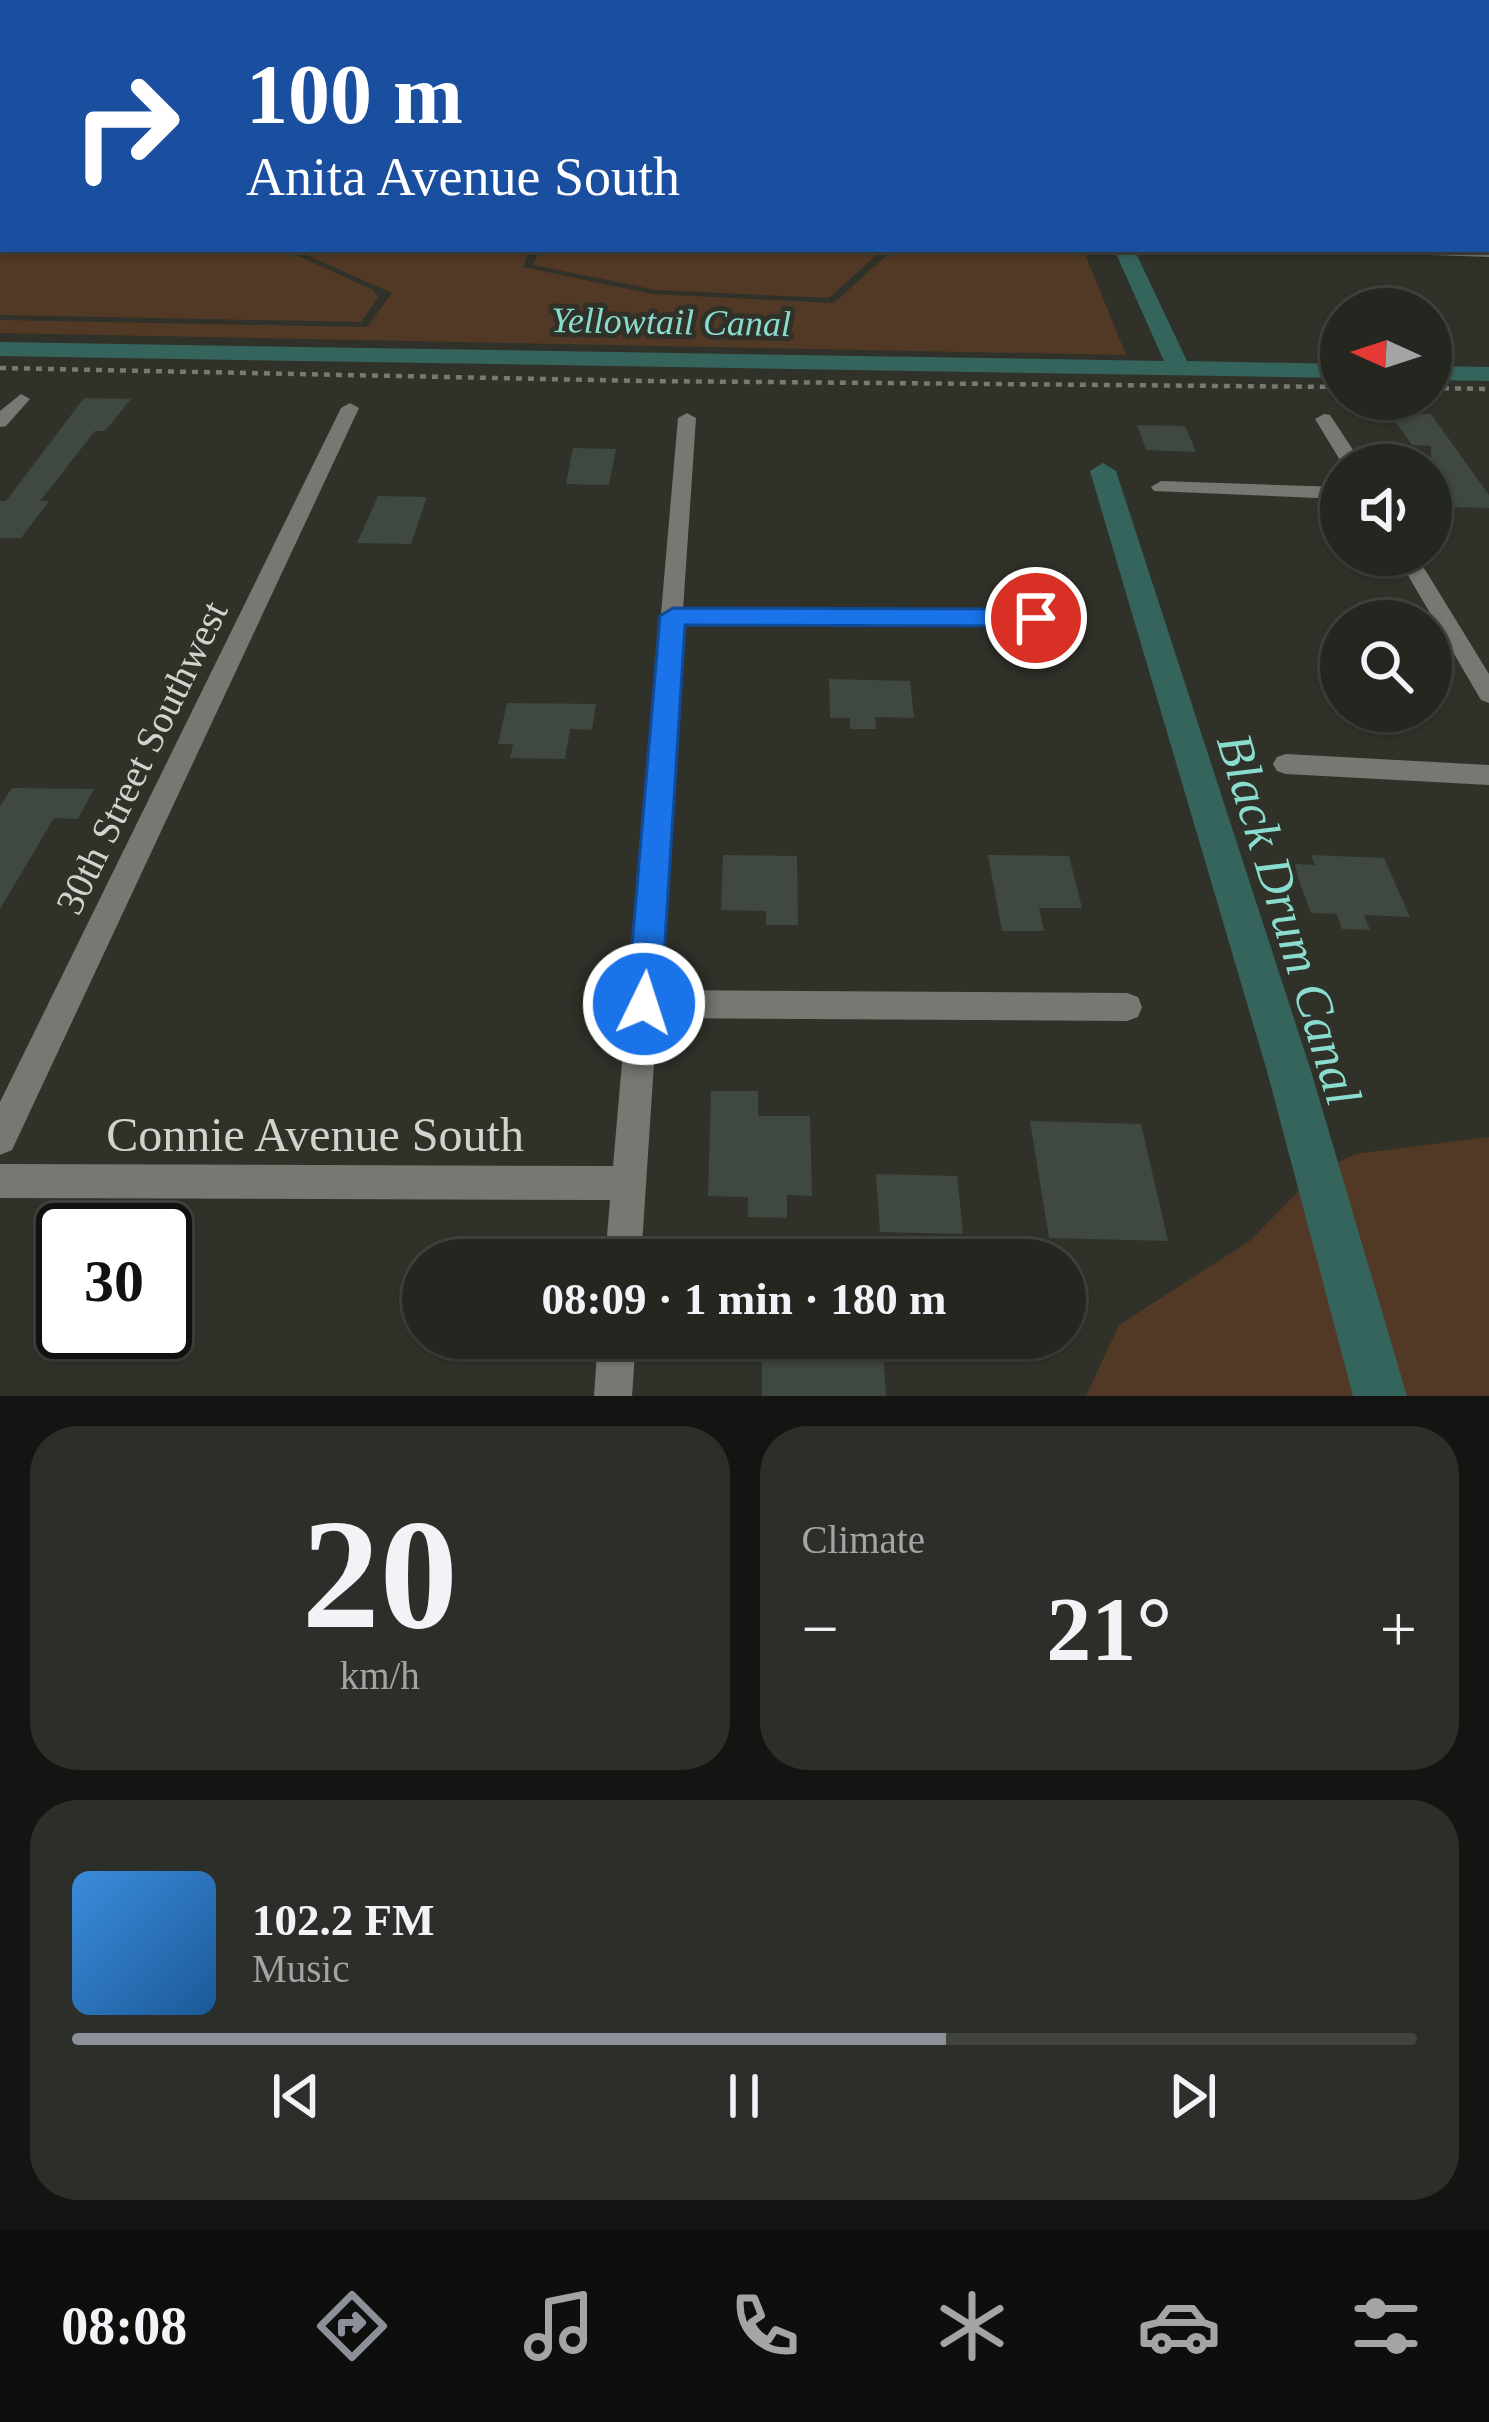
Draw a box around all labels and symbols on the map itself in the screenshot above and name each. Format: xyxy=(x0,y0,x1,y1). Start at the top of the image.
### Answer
north arrow xyxy=(1320,288,1452,420)
water label: Yellowtail Canal xyxy=(551,300,791,344)
pin xyxy=(985,567,1087,669)
street label: 30th Street Southwest xyxy=(47,594,236,920)
water label: Black Drum Canal xyxy=(1206,727,1372,1112)
position arrow xyxy=(581,941,707,1067)
street label: Connie Avenue South xyxy=(106,1108,524,1161)
speed limit sign: 30 xyxy=(36,1203,192,1359)

